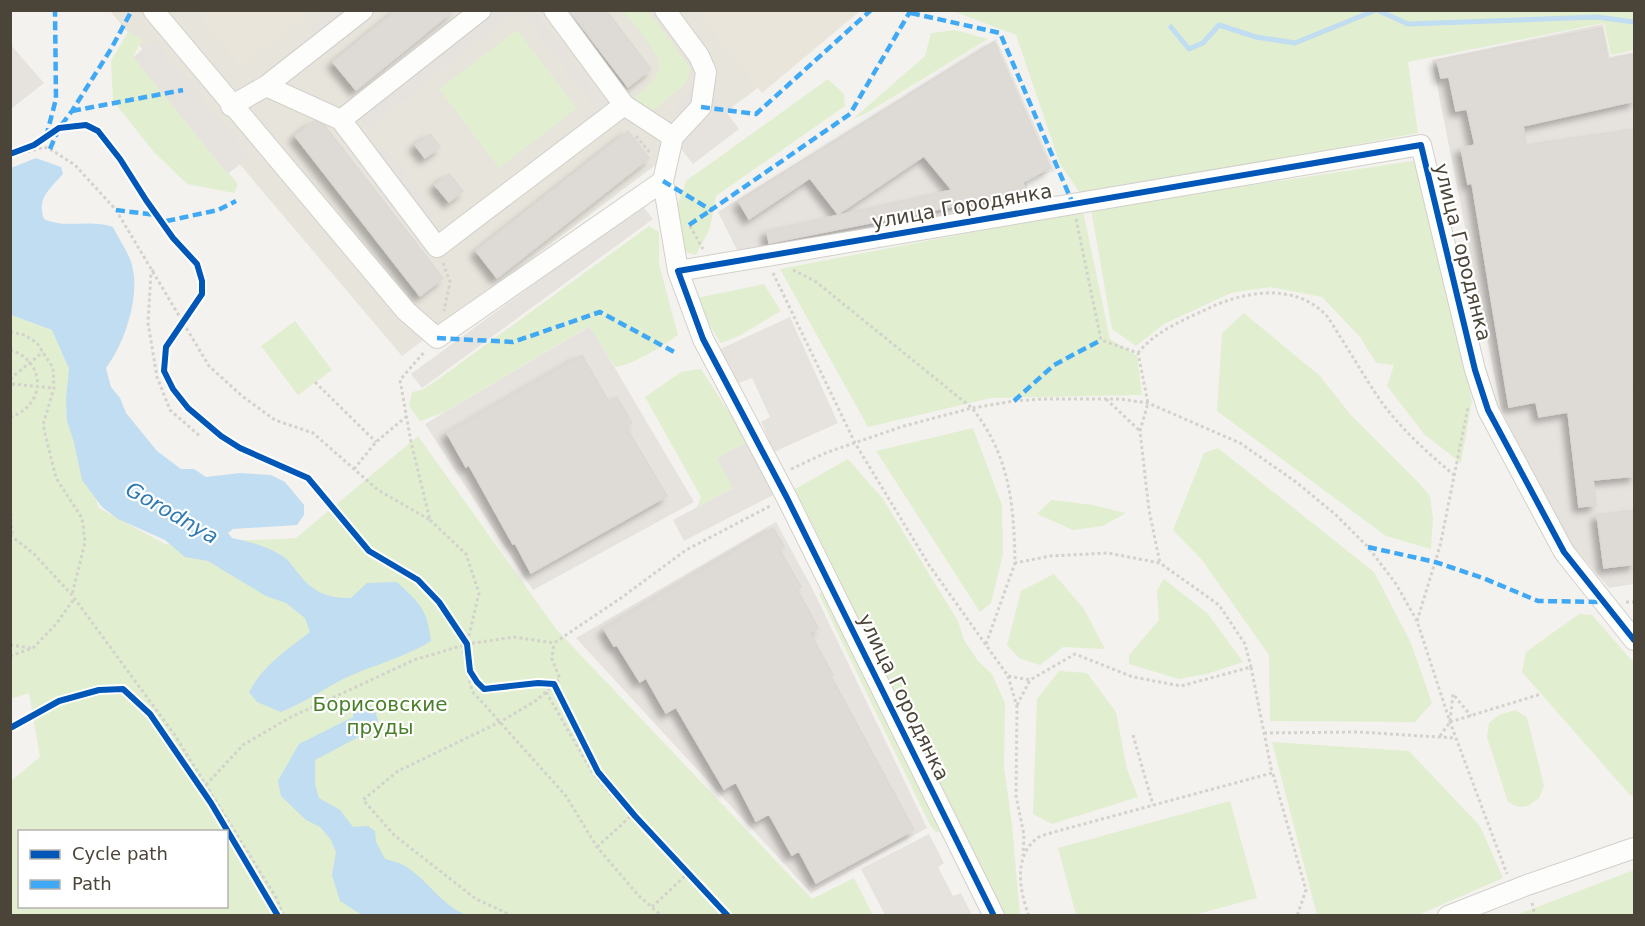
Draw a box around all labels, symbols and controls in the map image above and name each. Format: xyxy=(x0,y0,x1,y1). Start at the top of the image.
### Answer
street label: улица Городянка xyxy=(1429,161,1497,343)
street label: улица Городянка xyxy=(870,178,1054,234)
water label: Gorodnya xyxy=(122,477,222,549)
street label: улица Городянка xyxy=(853,610,955,784)
park label: Борисовские пруды xyxy=(312,692,448,739)
legend xyxy=(18,830,228,908)
text: Cycle path xyxy=(72,843,168,864)
text: Path xyxy=(72,873,112,894)

